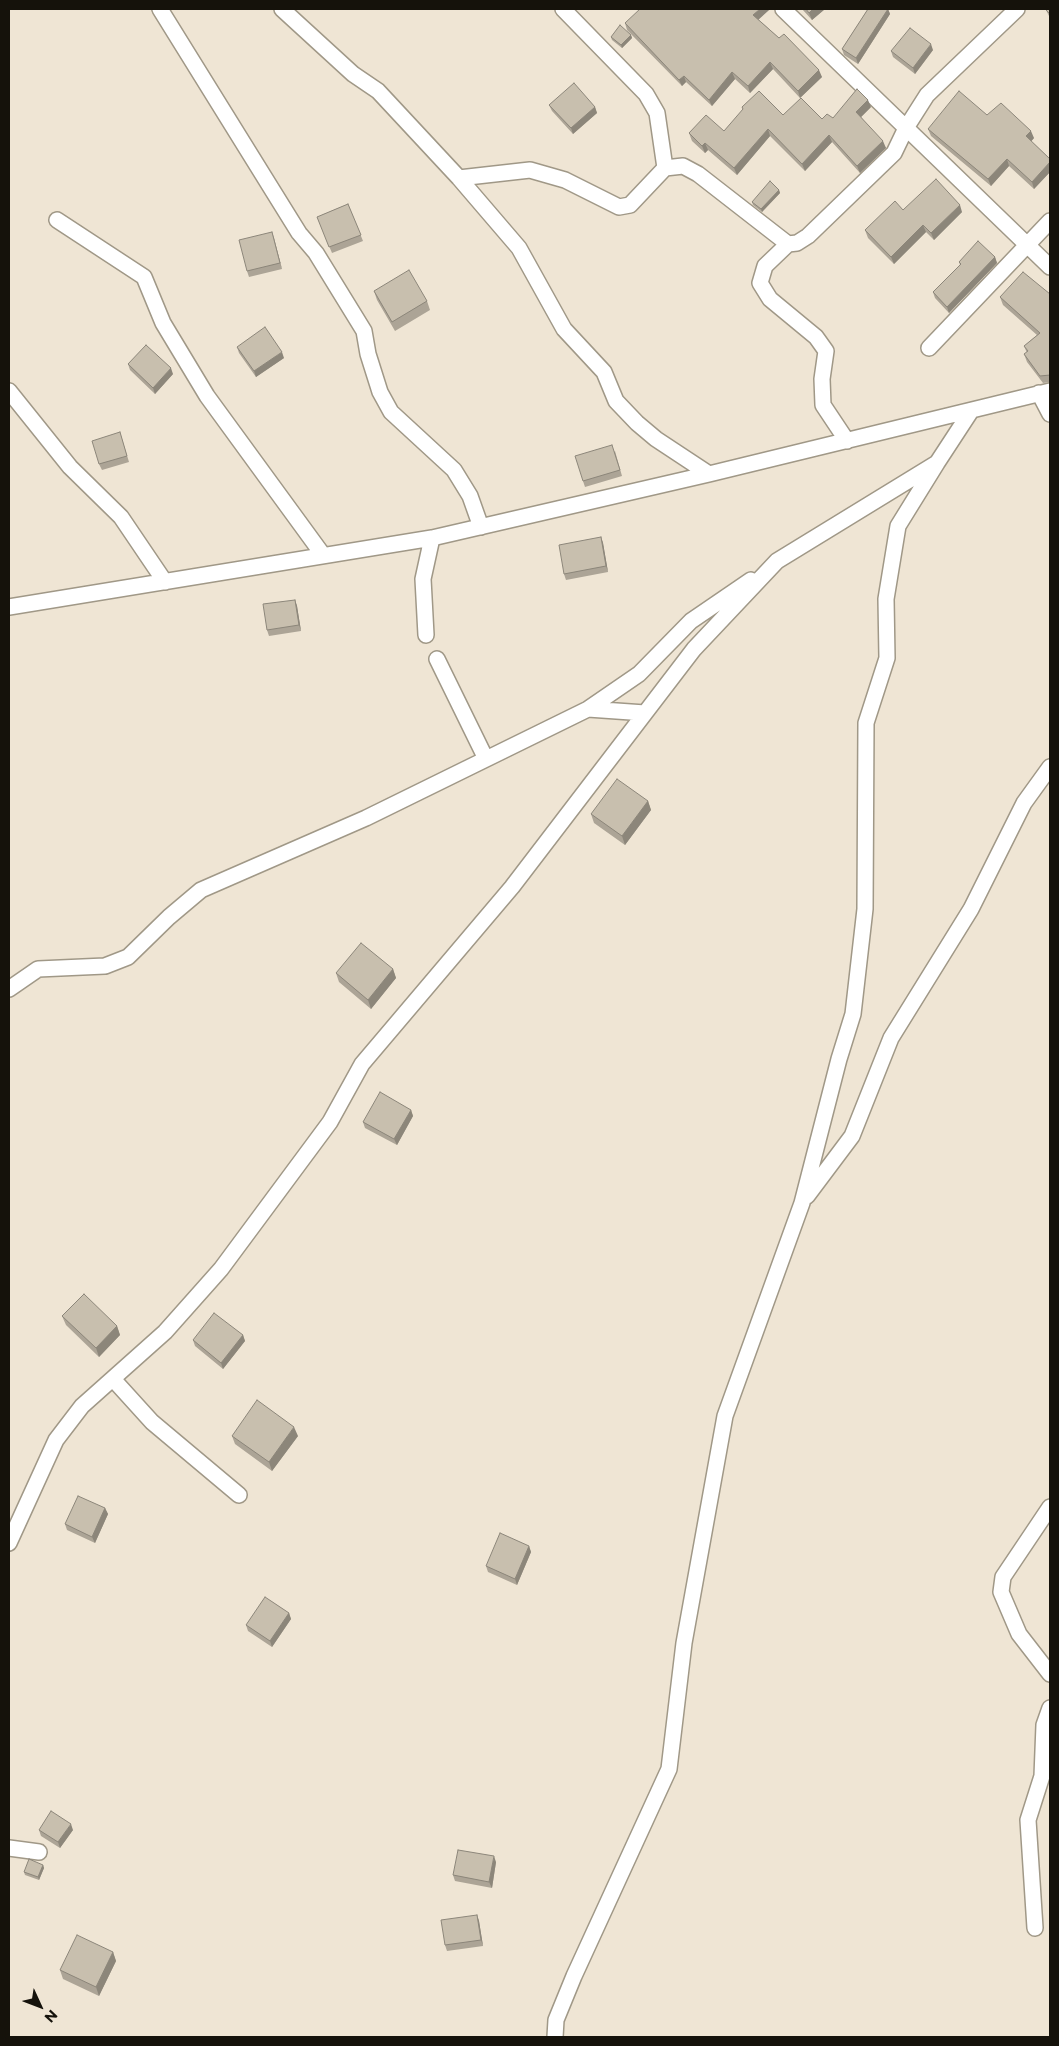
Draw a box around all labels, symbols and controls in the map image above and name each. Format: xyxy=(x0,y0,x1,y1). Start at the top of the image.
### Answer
north arrow xyxy=(15,1981,65,2031)
text: N xyxy=(41,2006,61,2027)

